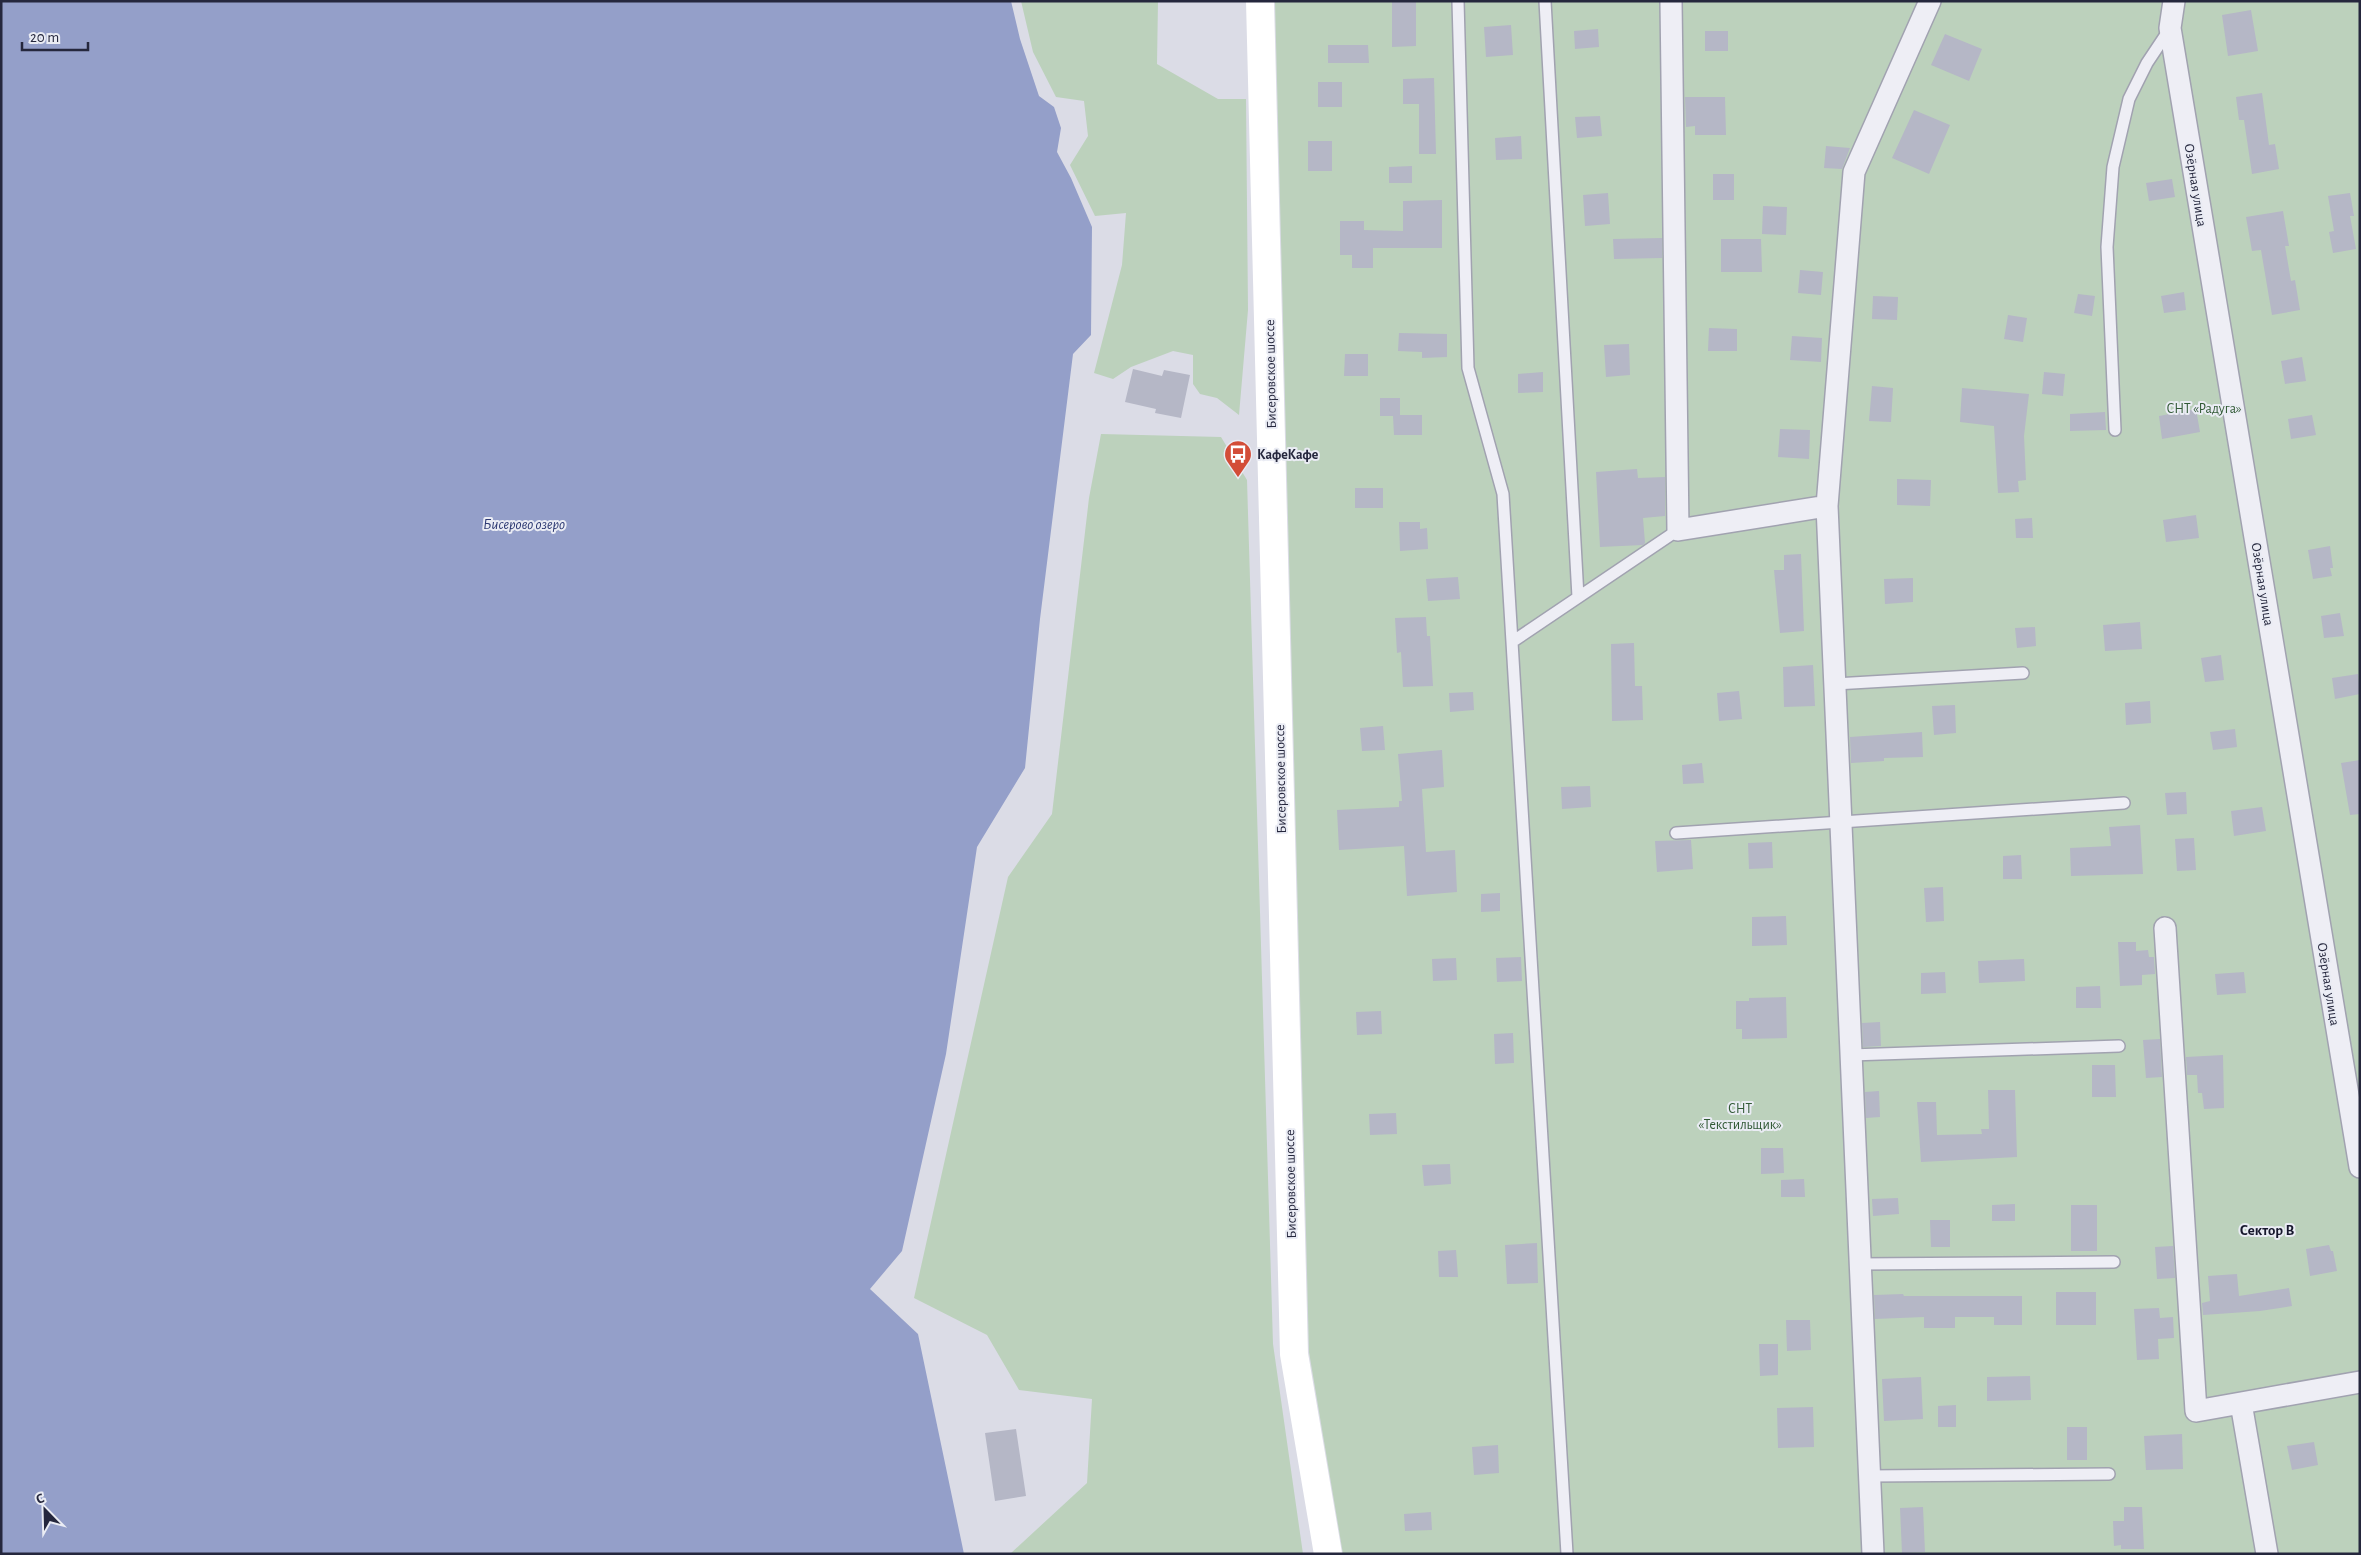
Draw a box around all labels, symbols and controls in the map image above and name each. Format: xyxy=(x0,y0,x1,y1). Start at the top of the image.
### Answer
scale bar xyxy=(22,20,89,52)
text: 20 m xyxy=(30,30,59,45)
street label: Озёрная улица xyxy=(2182,142,2209,228)
street label: Бисеровское шоссе xyxy=(1263,319,1279,429)
park label: СНТ «Радуга» xyxy=(2166,402,2242,416)
bus stop icon: КафеКафе xyxy=(1223,439,1253,478)
place label: КафеКафе xyxy=(1257,448,1319,462)
water label: Бисерово озеро xyxy=(483,517,565,532)
street label: Озёрная улица xyxy=(2249,541,2276,627)
street label: Бисеровское шоссе xyxy=(1273,724,1289,834)
street label: Озёрная улица xyxy=(2315,941,2342,1027)
park label: СНТ «Текстильщик» xyxy=(1698,1102,1782,1132)
street label: Бисеровское шоссе xyxy=(1283,1129,1299,1239)
district label: Сектор В xyxy=(2240,1223,2294,1238)
north arrow xyxy=(20,1485,70,1535)
text: С xyxy=(34,1491,47,1507)

